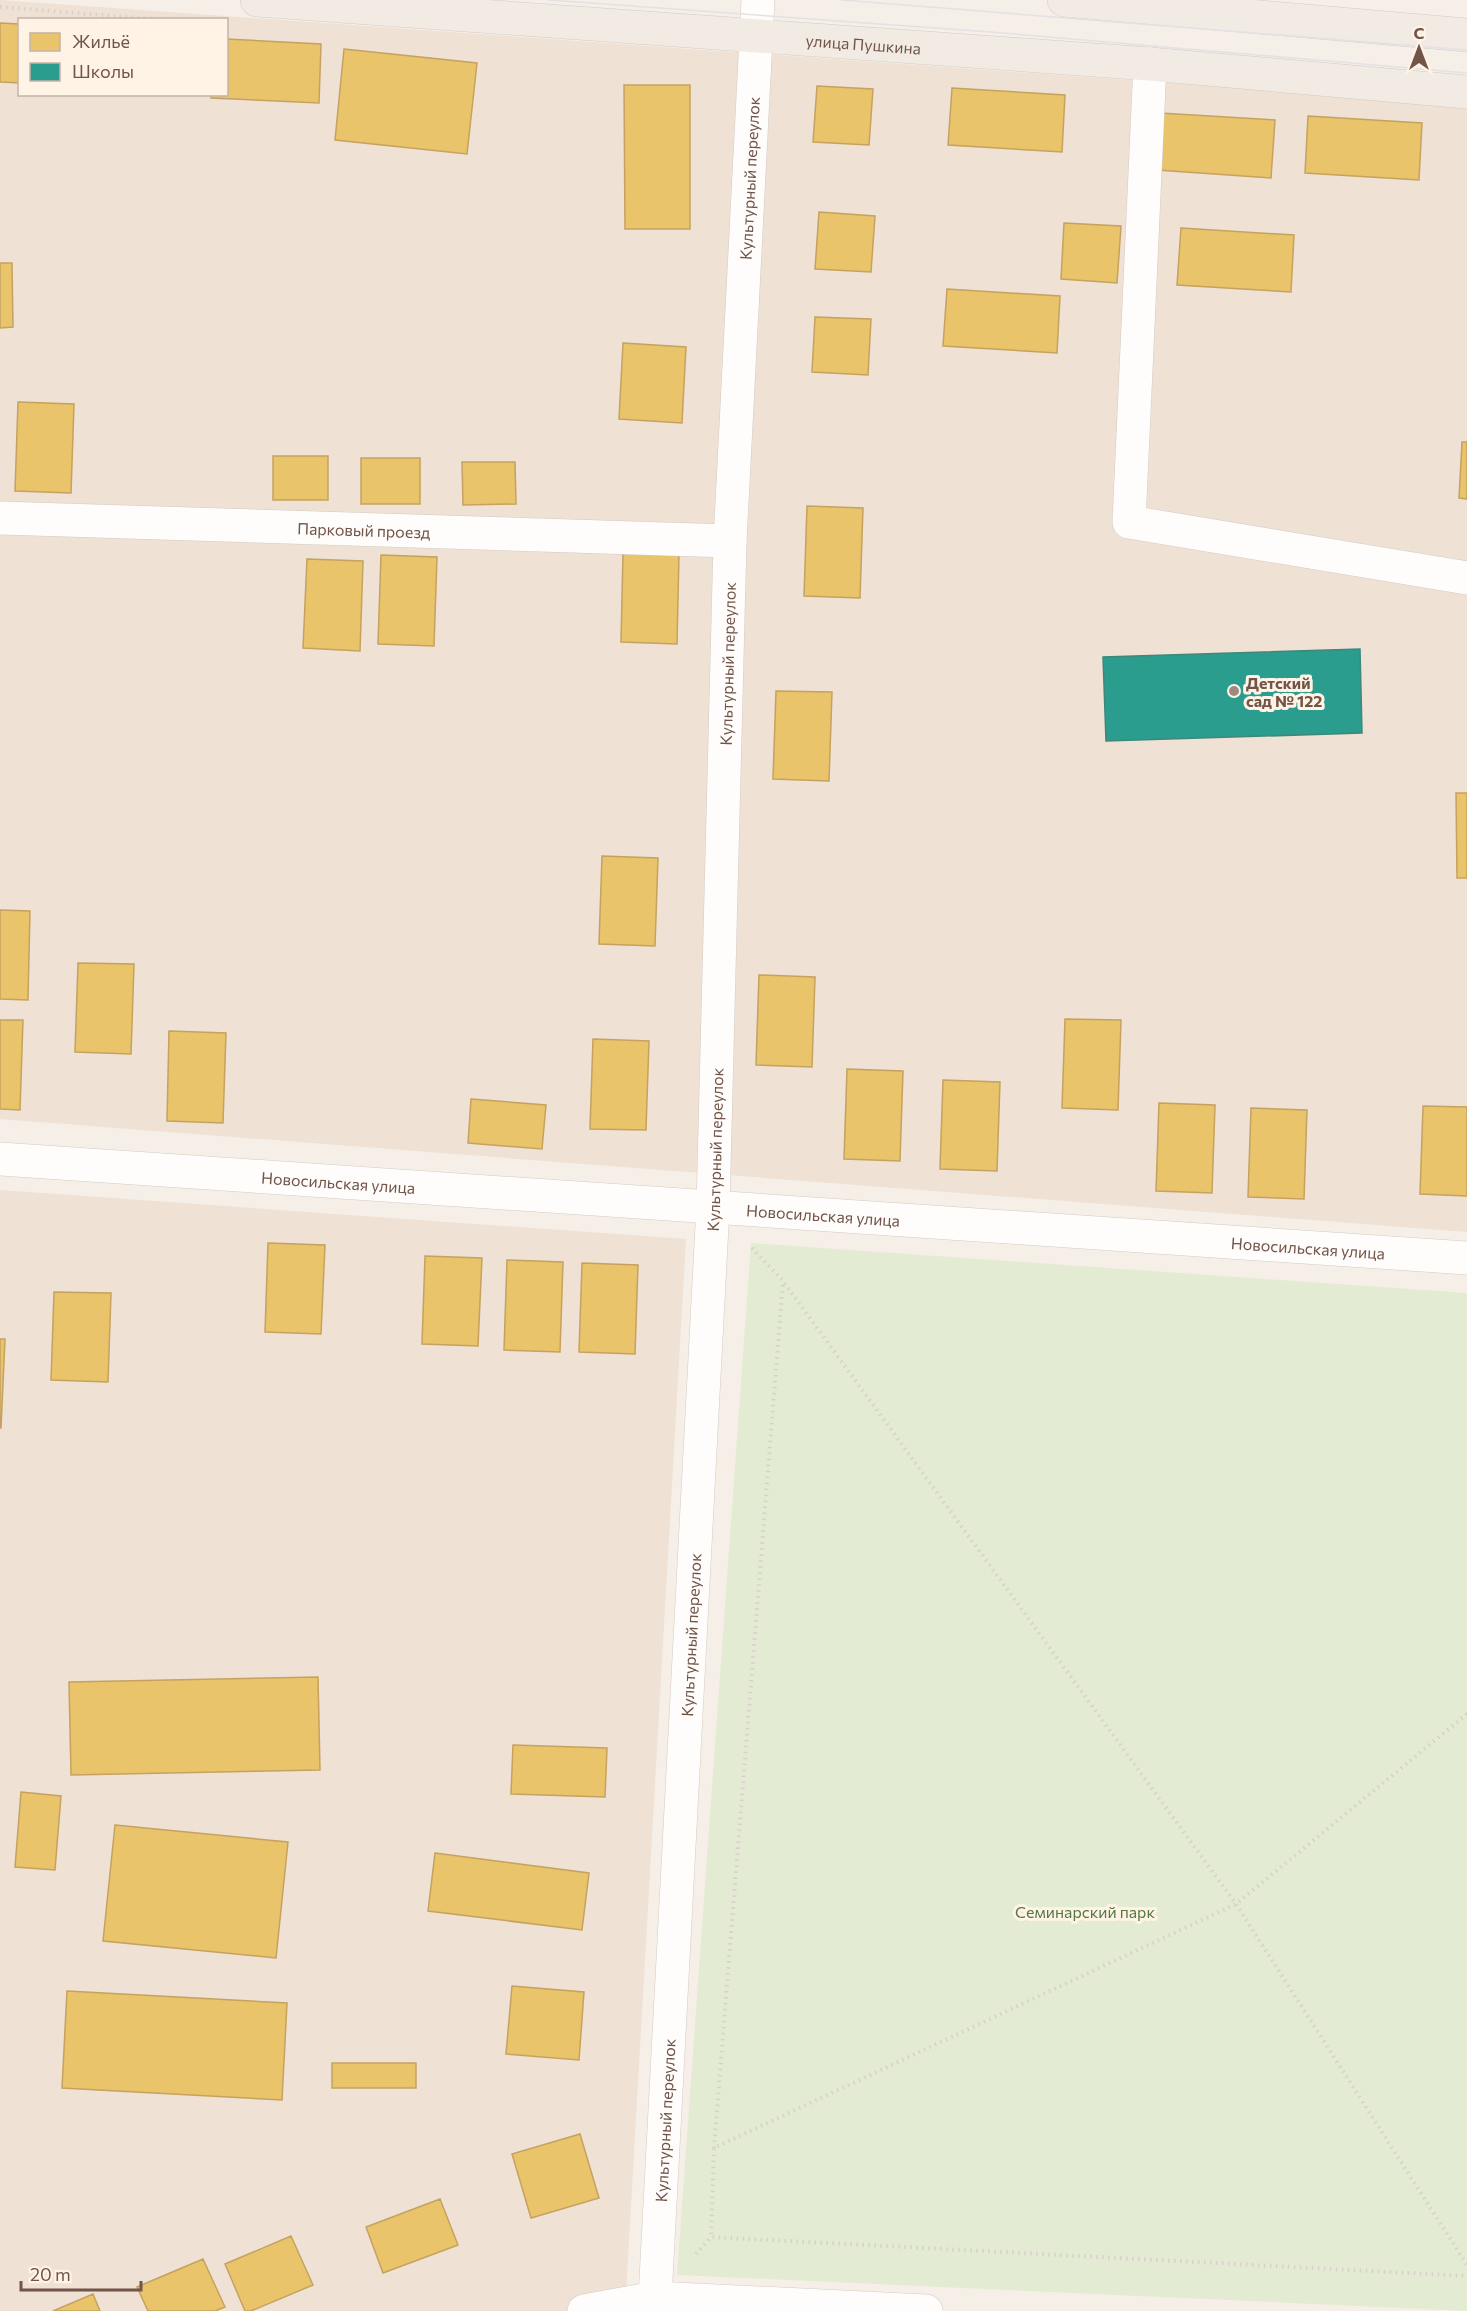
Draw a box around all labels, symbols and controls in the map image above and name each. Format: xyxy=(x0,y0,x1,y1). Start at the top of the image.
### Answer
legend xyxy=(18,18,228,96)
north arrow xyxy=(1389,18,1449,78)
text: С xyxy=(1414,23,1425,42)
text: Жильё xyxy=(72,30,130,52)
street label: улица Пушкина xyxy=(805,30,922,57)
text: Школы xyxy=(72,60,134,82)
street label: Культурный переулок xyxy=(735,96,763,260)
street label: Парковый проезд xyxy=(297,518,431,541)
street label: Культурный переулок xyxy=(715,581,738,746)
place label: Детский сад № 122 xyxy=(1246,673,1322,710)
marker: Детский сад № 122 xyxy=(1227,684,1241,698)
street label: Культурный переулок xyxy=(702,1067,726,1232)
street label: Новосильская улица xyxy=(261,1167,416,1196)
street label: Новосильская улица xyxy=(746,1200,901,1229)
street label: Новосильская улица xyxy=(1230,1233,1386,1262)
street label: Культурный переулок xyxy=(676,1552,704,1717)
park label: Семинарский парк xyxy=(1015,1902,1155,1921)
street label: Культурный переулок xyxy=(651,2038,678,2202)
scale bar xyxy=(21,2254,141,2292)
text: 20 m xyxy=(30,2263,71,2285)

